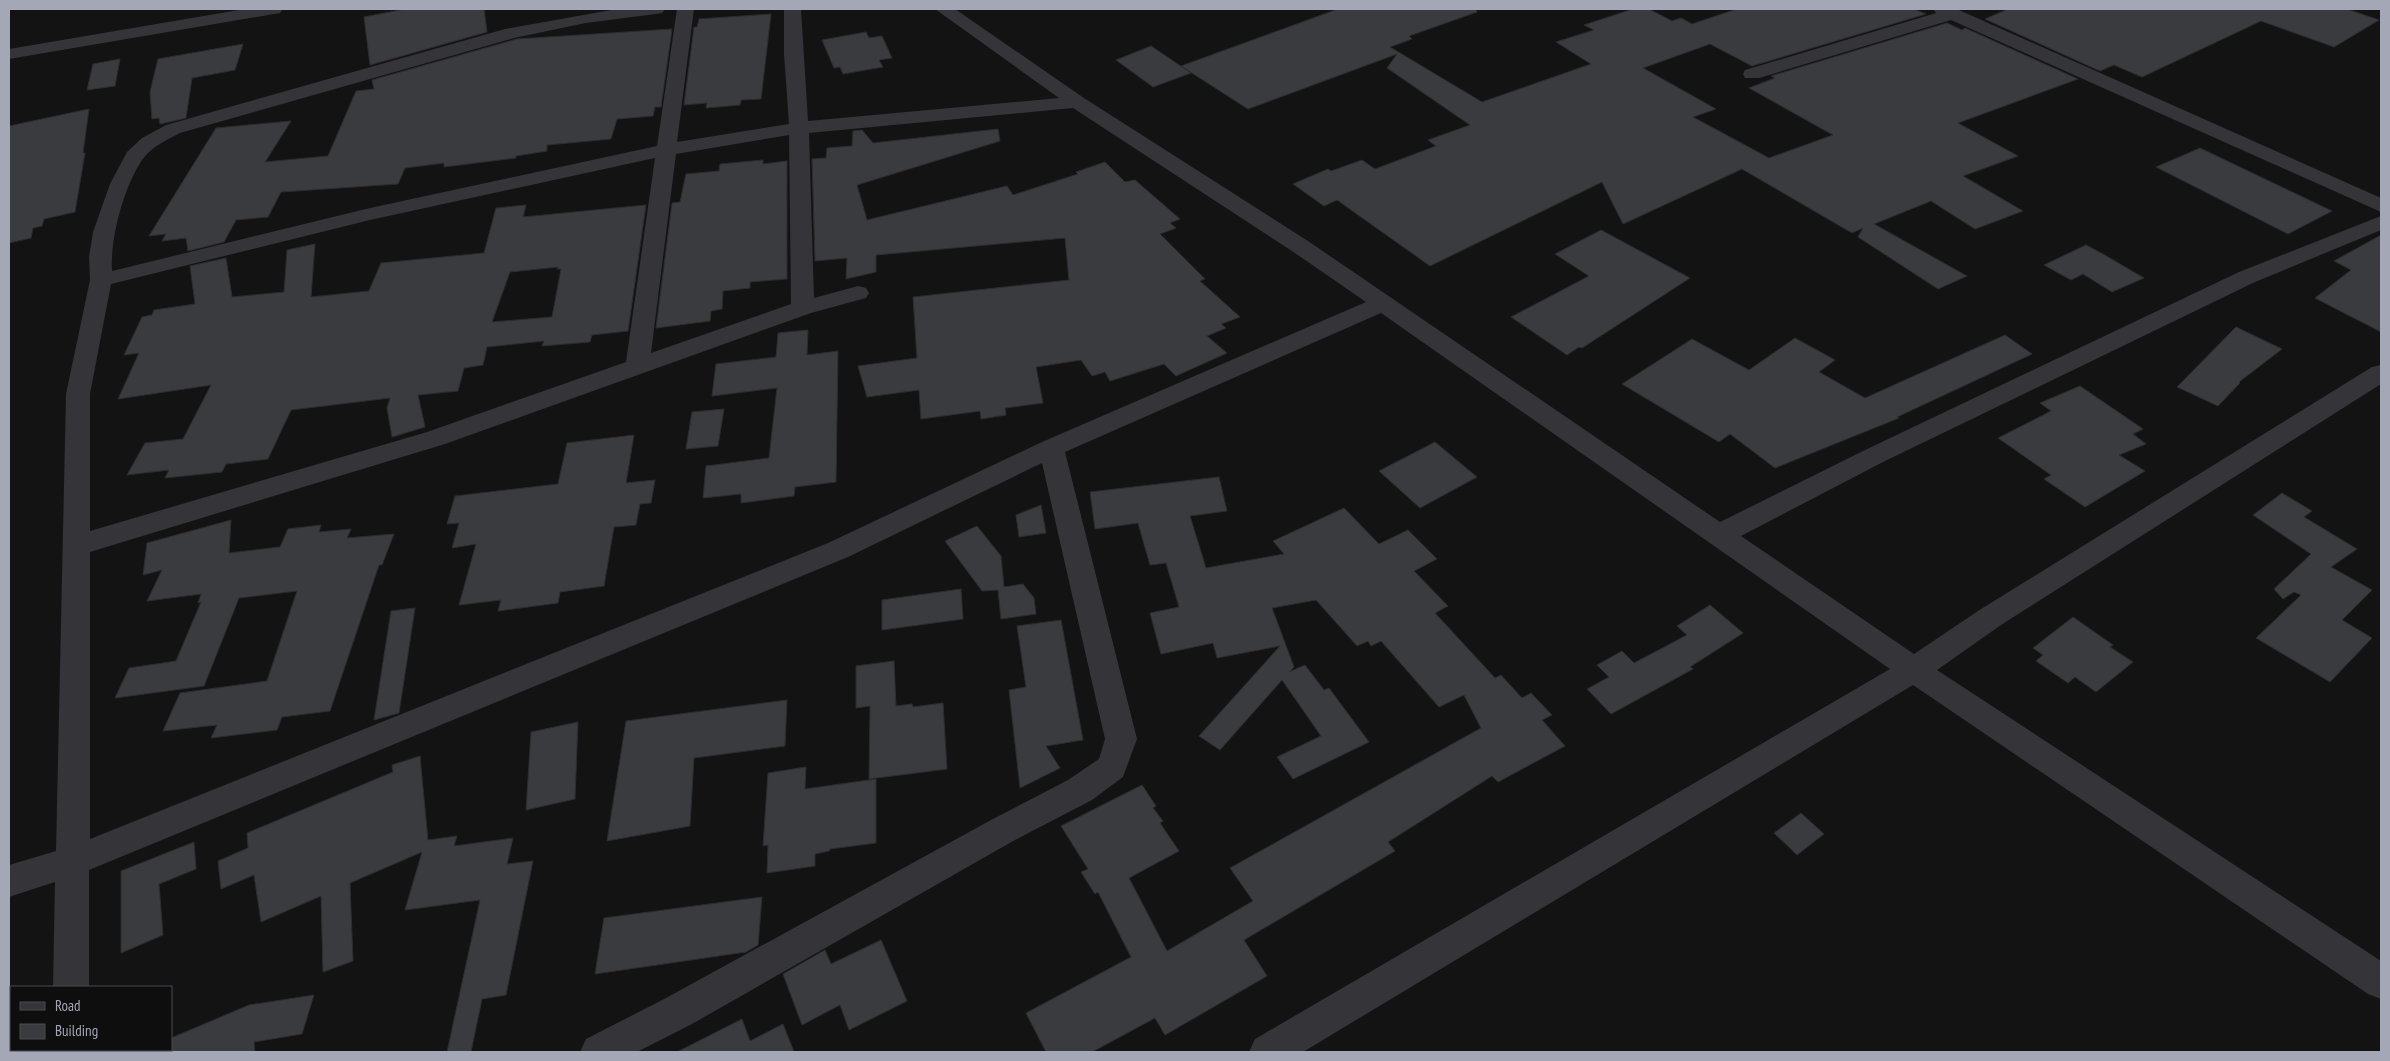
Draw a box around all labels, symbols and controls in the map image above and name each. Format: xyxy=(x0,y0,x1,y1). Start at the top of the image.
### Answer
legend xyxy=(10,986,172,1051)
text: Road xyxy=(55,996,81,1015)
text: Building xyxy=(55,1021,98,1040)

